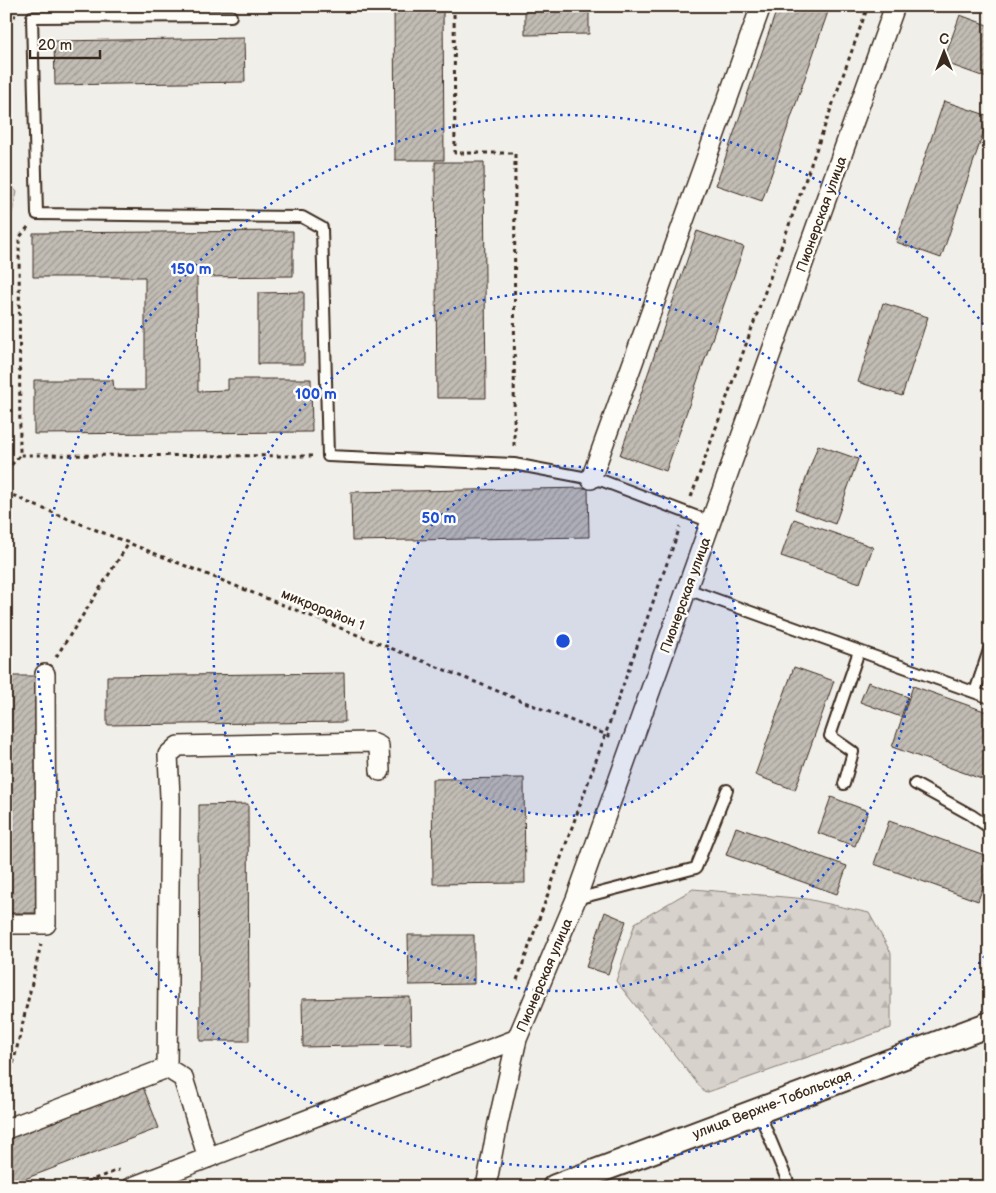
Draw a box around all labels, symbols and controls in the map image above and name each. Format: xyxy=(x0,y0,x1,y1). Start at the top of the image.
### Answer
scale bar xyxy=(30,28,100,60)
north arrow xyxy=(918,28,968,78)
text: С xyxy=(939,31,949,48)
text: 20 m xyxy=(38,36,72,55)
street label: Пионерская улица xyxy=(793,153,851,274)
text: 150 m xyxy=(170,260,212,279)
text: 100 m xyxy=(295,385,337,404)
text: 50 m xyxy=(422,509,457,528)
street label: Пионерская улица xyxy=(657,534,715,655)
street label: микрорайон 1 xyxy=(279,585,367,634)
centre of rings xyxy=(554,632,572,650)
street label: Пионерская улица xyxy=(513,915,576,1035)
street label: улица Верхне-Тобольская xyxy=(690,1066,855,1143)

